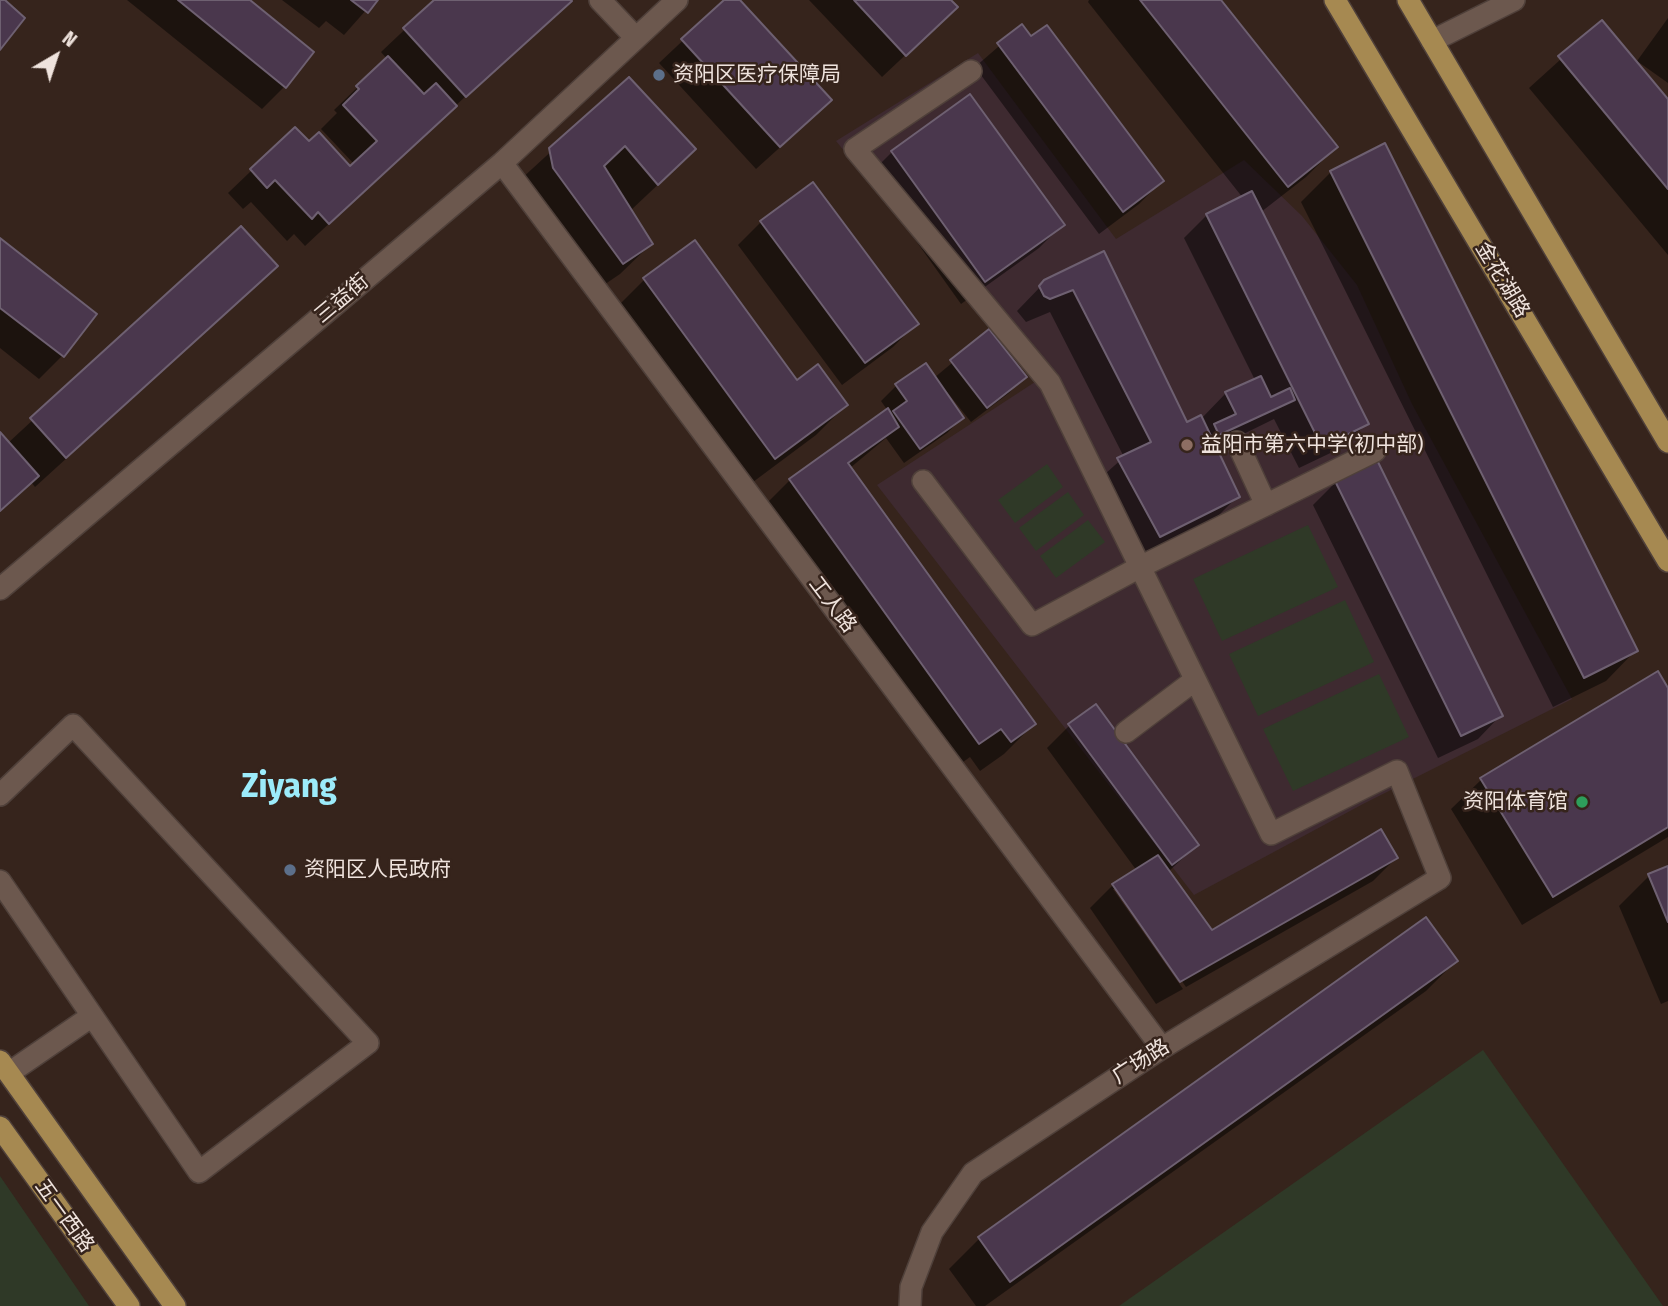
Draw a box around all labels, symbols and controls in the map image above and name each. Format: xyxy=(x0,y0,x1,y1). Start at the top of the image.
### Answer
north arrow xyxy=(21,21,91,91)
text: N xyxy=(58,27,81,52)
place label: 资阳区医疗保障局 xyxy=(673,62,841,88)
marker: 资阳区医疗保障局 xyxy=(651,67,667,83)
street label: 金花湖路 xyxy=(1470,238,1534,322)
street label: 三益街 xyxy=(310,269,374,329)
place label: 益阳市第六中学(初中部) xyxy=(1201,432,1423,458)
marker: 益阳市第六中学(初中部) xyxy=(1179,437,1195,453)
street label: 工人路 xyxy=(803,572,861,638)
district label: Ziyang xyxy=(241,766,337,808)
place label: 资阳体育馆 xyxy=(1463,789,1568,815)
marker: 资阳体育馆 xyxy=(1574,794,1590,810)
place label: 资阳区人民政府 xyxy=(304,857,451,883)
marker: 资阳区人民政府 xyxy=(282,862,298,878)
street label: 广场路 xyxy=(1108,1034,1174,1090)
street label: 五一西路 xyxy=(29,1175,99,1257)

